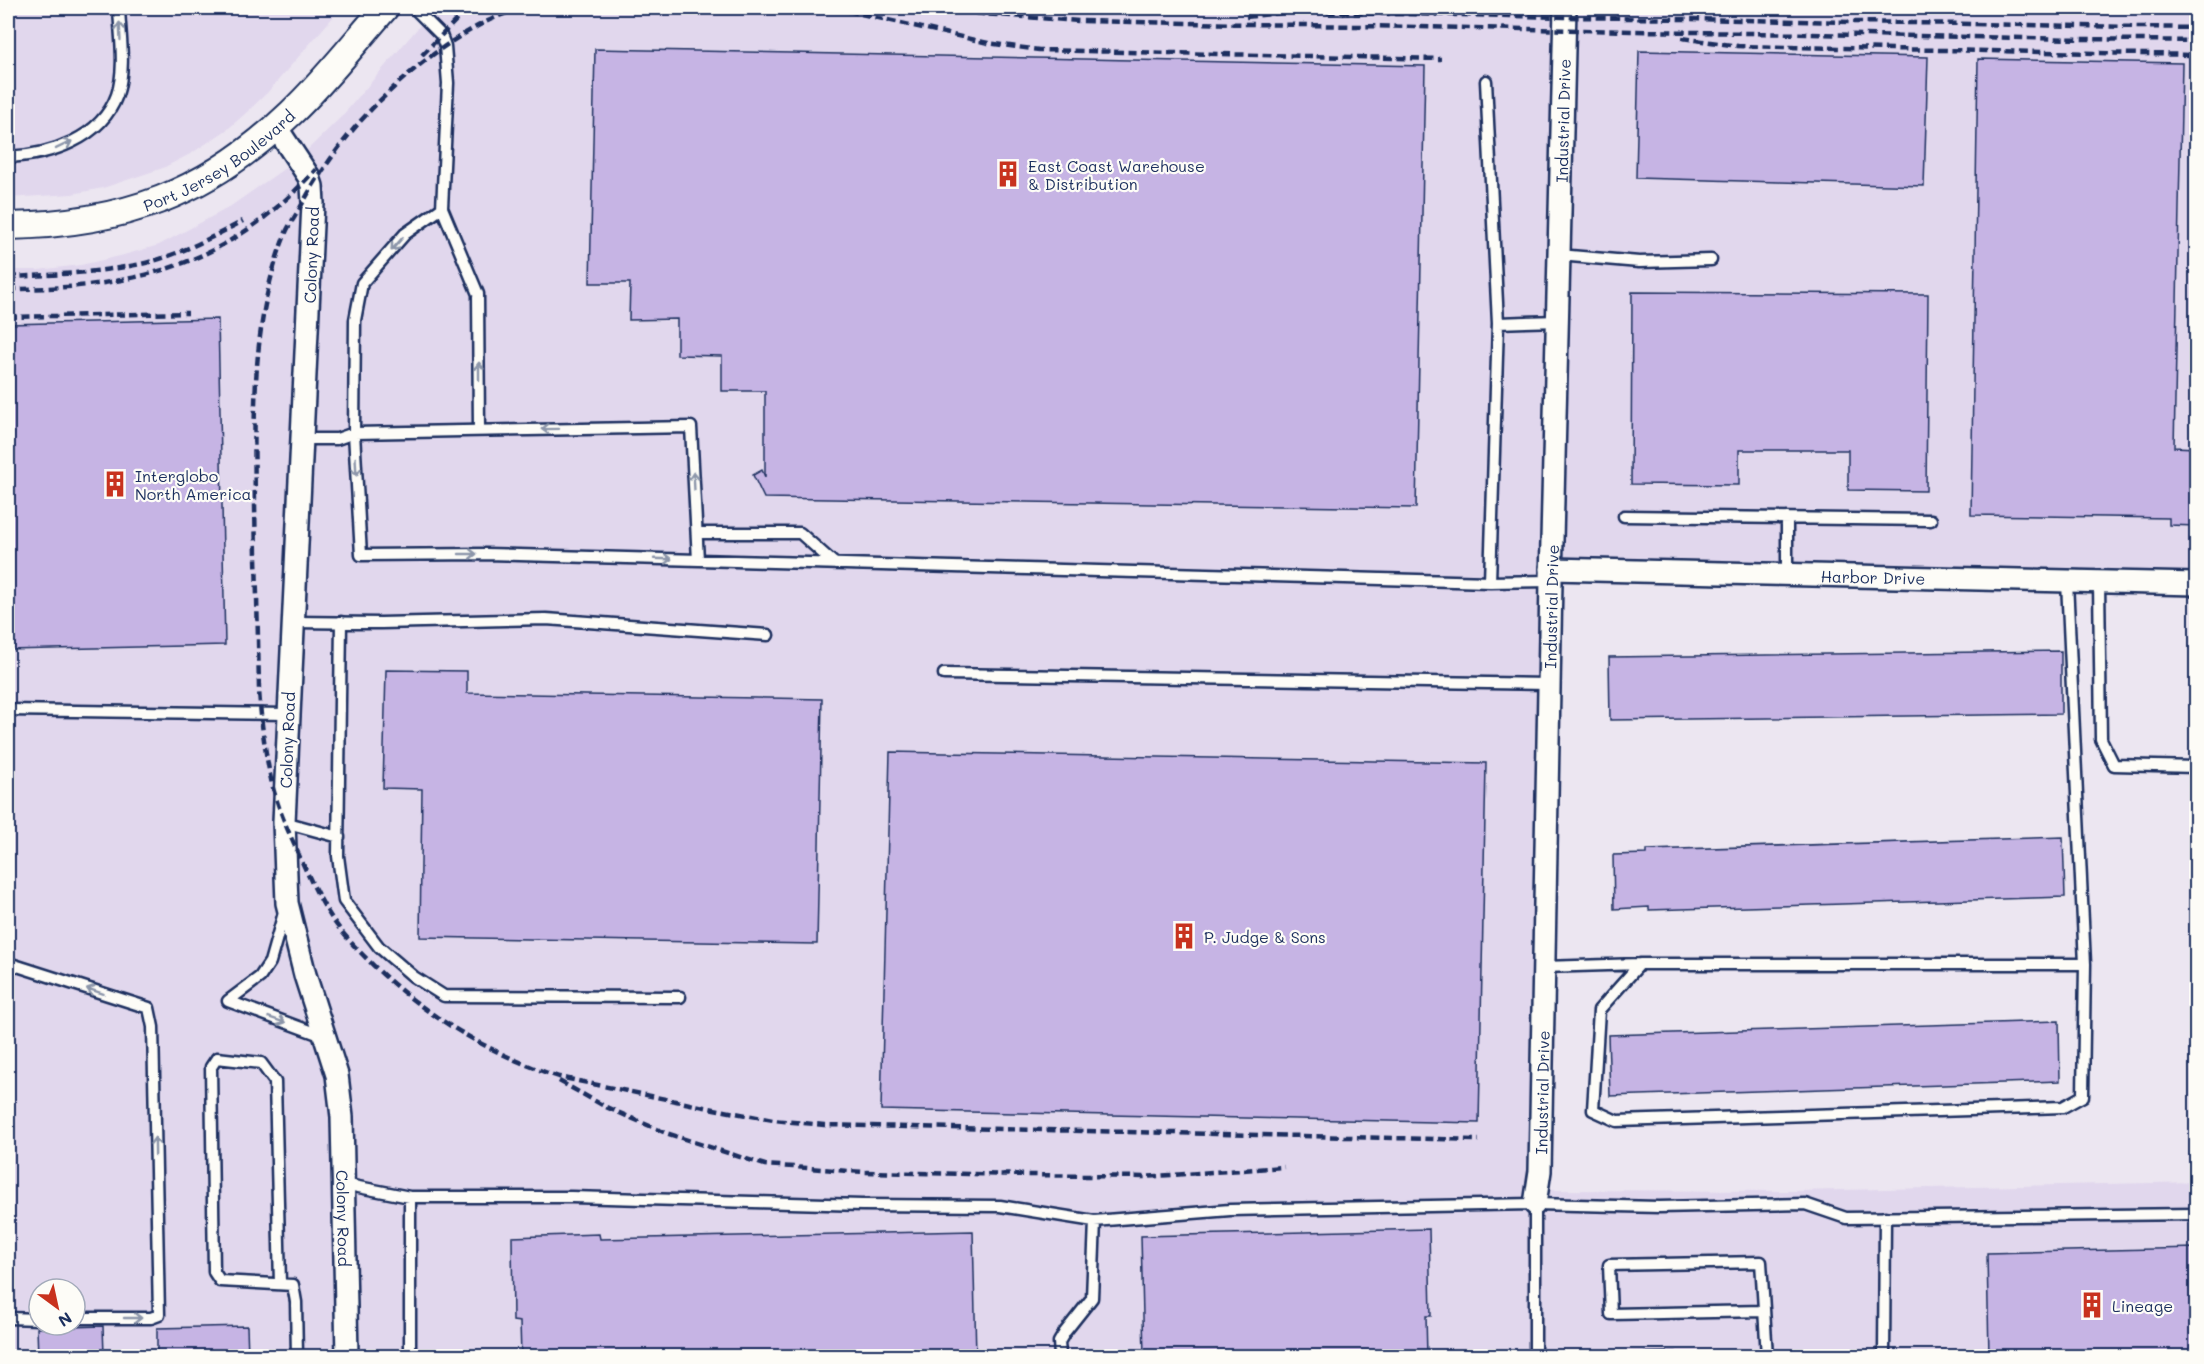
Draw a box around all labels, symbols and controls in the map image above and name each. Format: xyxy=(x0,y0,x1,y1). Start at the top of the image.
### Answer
one-way arrow xyxy=(114,21,125,41)
street label: Industrial Drive xyxy=(1550,58,1574,183)
street label: Port Jersey Boulevard xyxy=(140,105,299,215)
one-way arrow xyxy=(55,139,73,151)
place label: East Coast Warehouse & Distribution xyxy=(1028,155,1205,194)
building icon: East Coast Warehouse & Distribution xyxy=(993,159,1023,189)
street label: Colony Road xyxy=(299,206,323,304)
one-way arrow xyxy=(390,236,404,251)
one-way arrow xyxy=(473,362,484,382)
one-way arrow xyxy=(540,423,560,435)
one-way arrow xyxy=(350,457,361,477)
place label: Interglobo North America xyxy=(135,465,252,504)
building icon: Interglobo North America xyxy=(100,469,130,499)
one-way arrow xyxy=(688,471,699,491)
street label: Industrial Drive xyxy=(1539,544,1562,669)
one-way arrow xyxy=(458,548,478,560)
one-way arrow xyxy=(653,553,673,565)
street label: Harbor Drive xyxy=(1820,565,1925,588)
street label: Colony Road xyxy=(275,691,299,789)
building icon: P. Judge & Sons xyxy=(1169,921,1199,951)
place label: P. Judge & Sons xyxy=(1204,926,1326,947)
one-way arrow xyxy=(86,985,105,996)
one-way arrow xyxy=(267,1015,285,1026)
street label: Industrial Drive xyxy=(1530,1030,1553,1155)
one-way arrow xyxy=(149,1136,161,1156)
street label: Colony Road xyxy=(333,1170,356,1267)
north arrow xyxy=(27,1277,87,1337)
building icon: Lineage xyxy=(2077,1290,2107,1320)
place label: Lineage xyxy=(2112,1295,2173,1316)
text: N xyxy=(55,1308,76,1332)
one-way arrow xyxy=(123,1312,143,1324)

